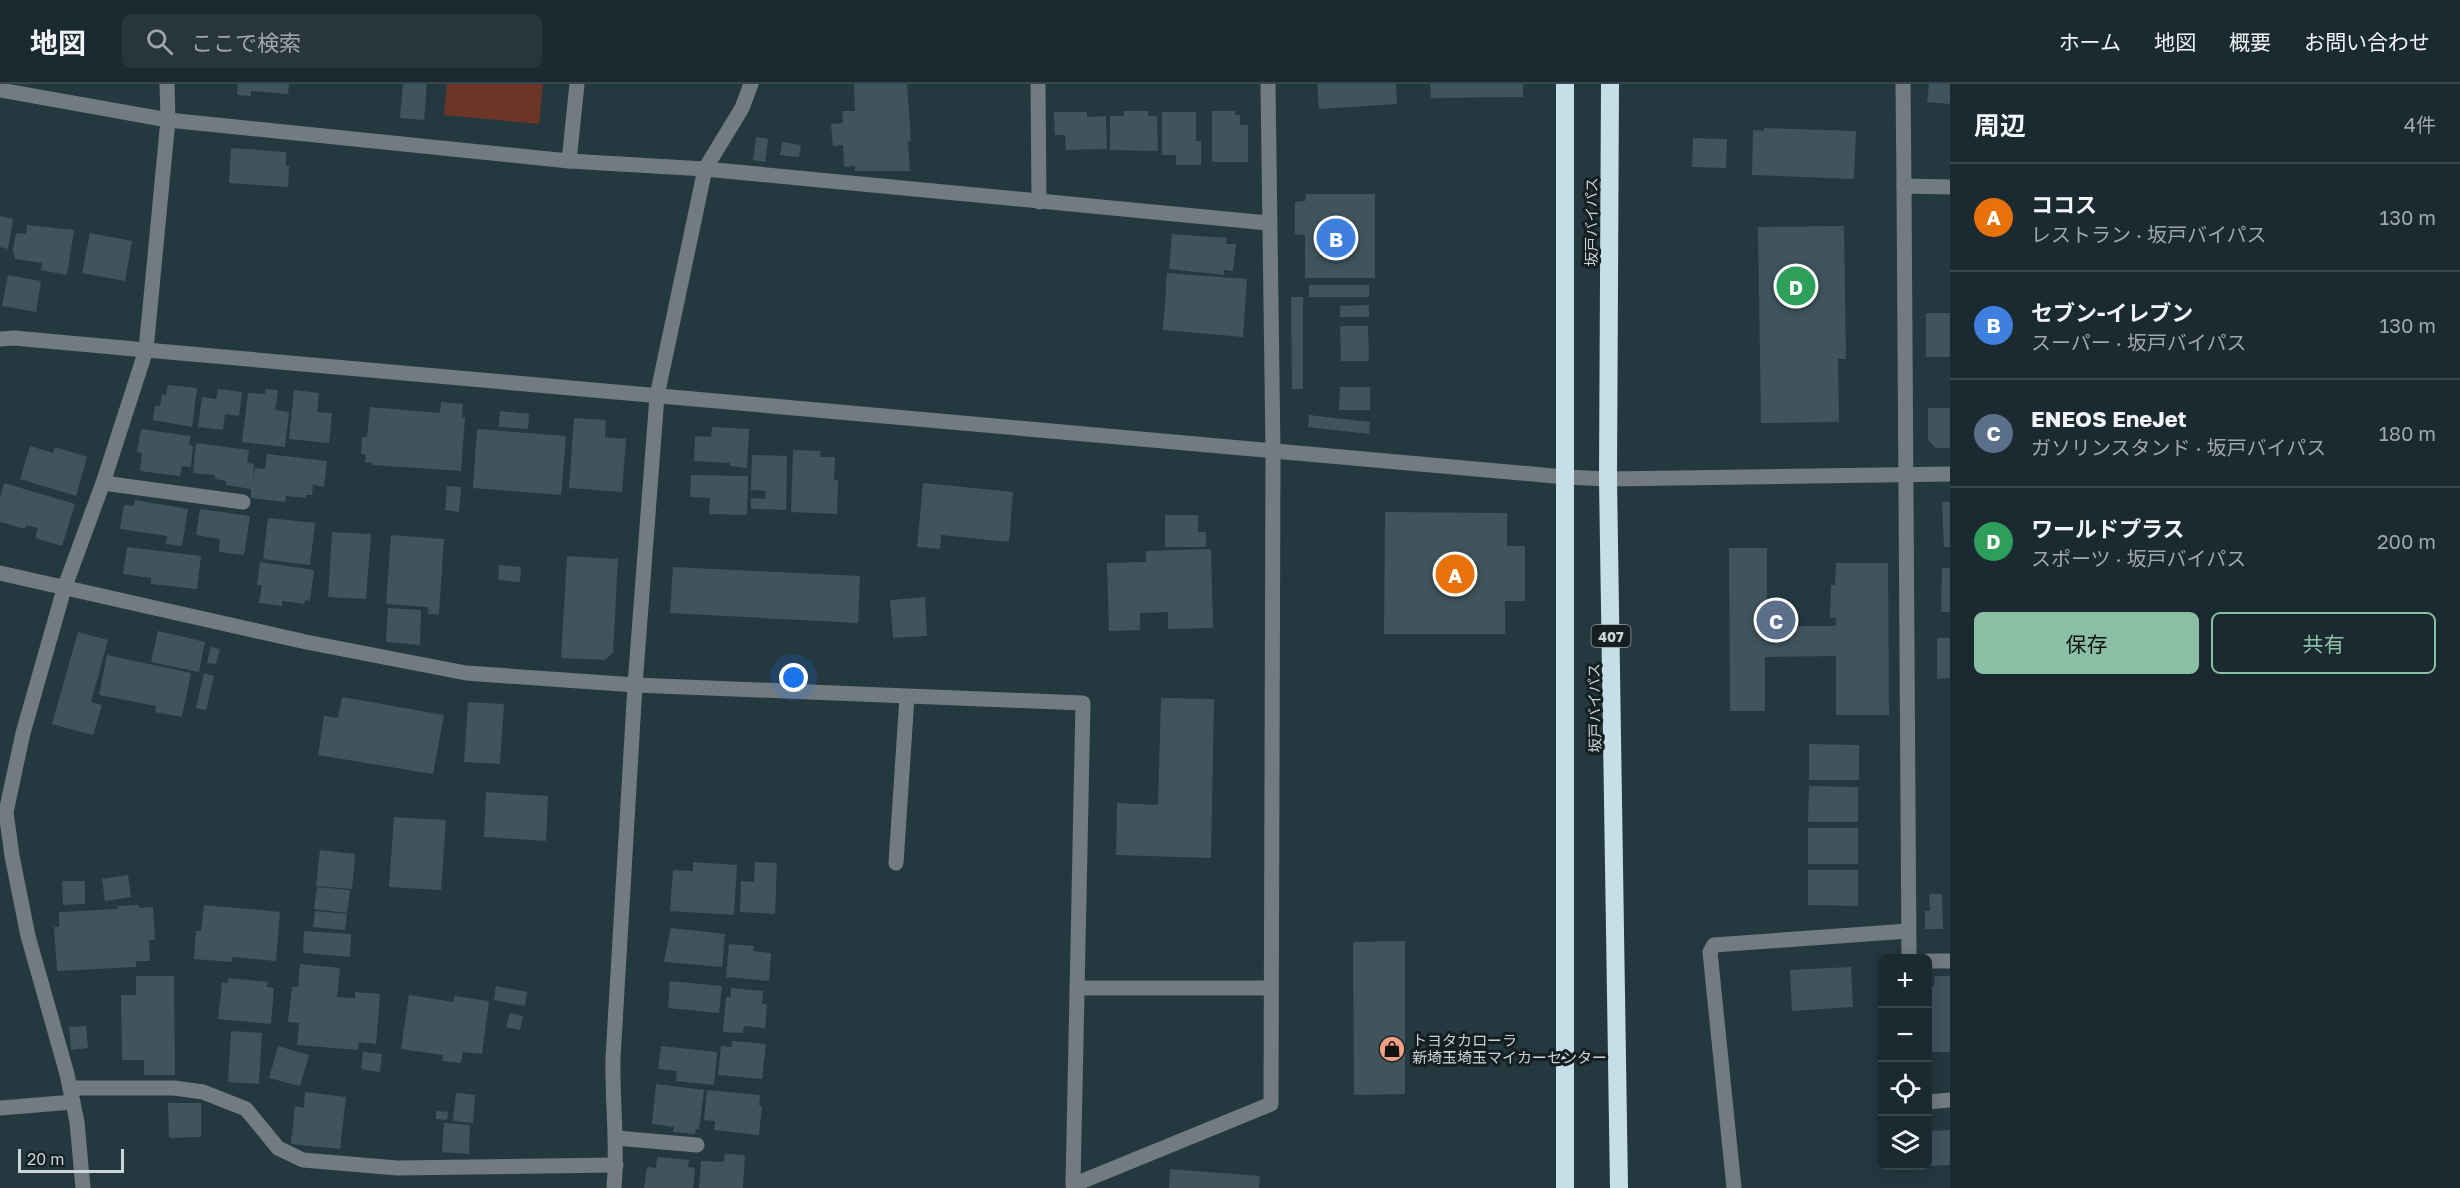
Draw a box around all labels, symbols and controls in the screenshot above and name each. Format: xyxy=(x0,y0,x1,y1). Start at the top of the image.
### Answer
search box xyxy=(122,14,542,68)
icon: search xyxy=(143,25,176,58)
text: 地図 xyxy=(30,26,86,59)
text: ここで検索 xyxy=(191,29,301,56)
text: ホーム xyxy=(2059,29,2121,55)
text: 地図 xyxy=(2154,29,2196,55)
text: 概要 xyxy=(2229,29,2271,55)
text: お問い合わせ xyxy=(2304,29,2430,55)
text: 周辺 xyxy=(1974,110,2026,141)
text: 4件 xyxy=(2404,112,2436,136)
street label: 坂戸バイパス xyxy=(1582,177,1600,267)
text: ココス xyxy=(2031,191,2097,218)
text: A xyxy=(1986,205,2001,229)
text: 130 m xyxy=(2380,205,2436,229)
pin: B xyxy=(1316,216,1356,260)
text: レストラン · 坂戸バイパス xyxy=(2031,222,2267,246)
pin: D xyxy=(1776,264,1816,308)
text: セブン-イレブン xyxy=(2031,299,2193,326)
text: B xyxy=(1986,313,2001,337)
text: 130 m xyxy=(2380,313,2436,337)
text: スーパー · 坂戸バイパス xyxy=(2031,330,2246,354)
text: ENEOS EneJet xyxy=(2031,405,2186,432)
text: C xyxy=(1986,421,2001,445)
text: 180 m xyxy=(2379,421,2436,445)
text: ガソリンスタンド · 坂戸バイパス xyxy=(2031,435,2326,459)
text: ワールドプラス xyxy=(2031,515,2185,542)
text: D xyxy=(1986,529,2001,553)
text: 200 m xyxy=(2377,529,2436,553)
text: スポーツ · 坂戸バイパス xyxy=(2031,546,2246,570)
pin: A xyxy=(1436,552,1474,596)
pin: C xyxy=(1756,598,1796,642)
button: 保存 xyxy=(1974,612,2199,674)
button: 共有 xyxy=(2211,612,2436,674)
road number: 407 xyxy=(1592,625,1630,647)
your location xyxy=(779,663,808,692)
street label: 坂戸バイパス xyxy=(1584,663,1604,753)
map controls xyxy=(1878,954,1932,1170)
button: + xyxy=(1878,954,1932,1008)
button: − xyxy=(1878,1008,1932,1062)
place label: トヨタカローラ 新埼玉埼玉マイカーセンター xyxy=(1412,1031,1607,1066)
shop icon: トヨタカローラ 新埼玉埼玉マイカーセンター xyxy=(1377,1034,1407,1064)
button: locate xyxy=(1878,1062,1932,1116)
button: layers xyxy=(1878,1116,1932,1170)
scale bar xyxy=(18,1146,124,1174)
text: 20 m xyxy=(27,1149,64,1169)

